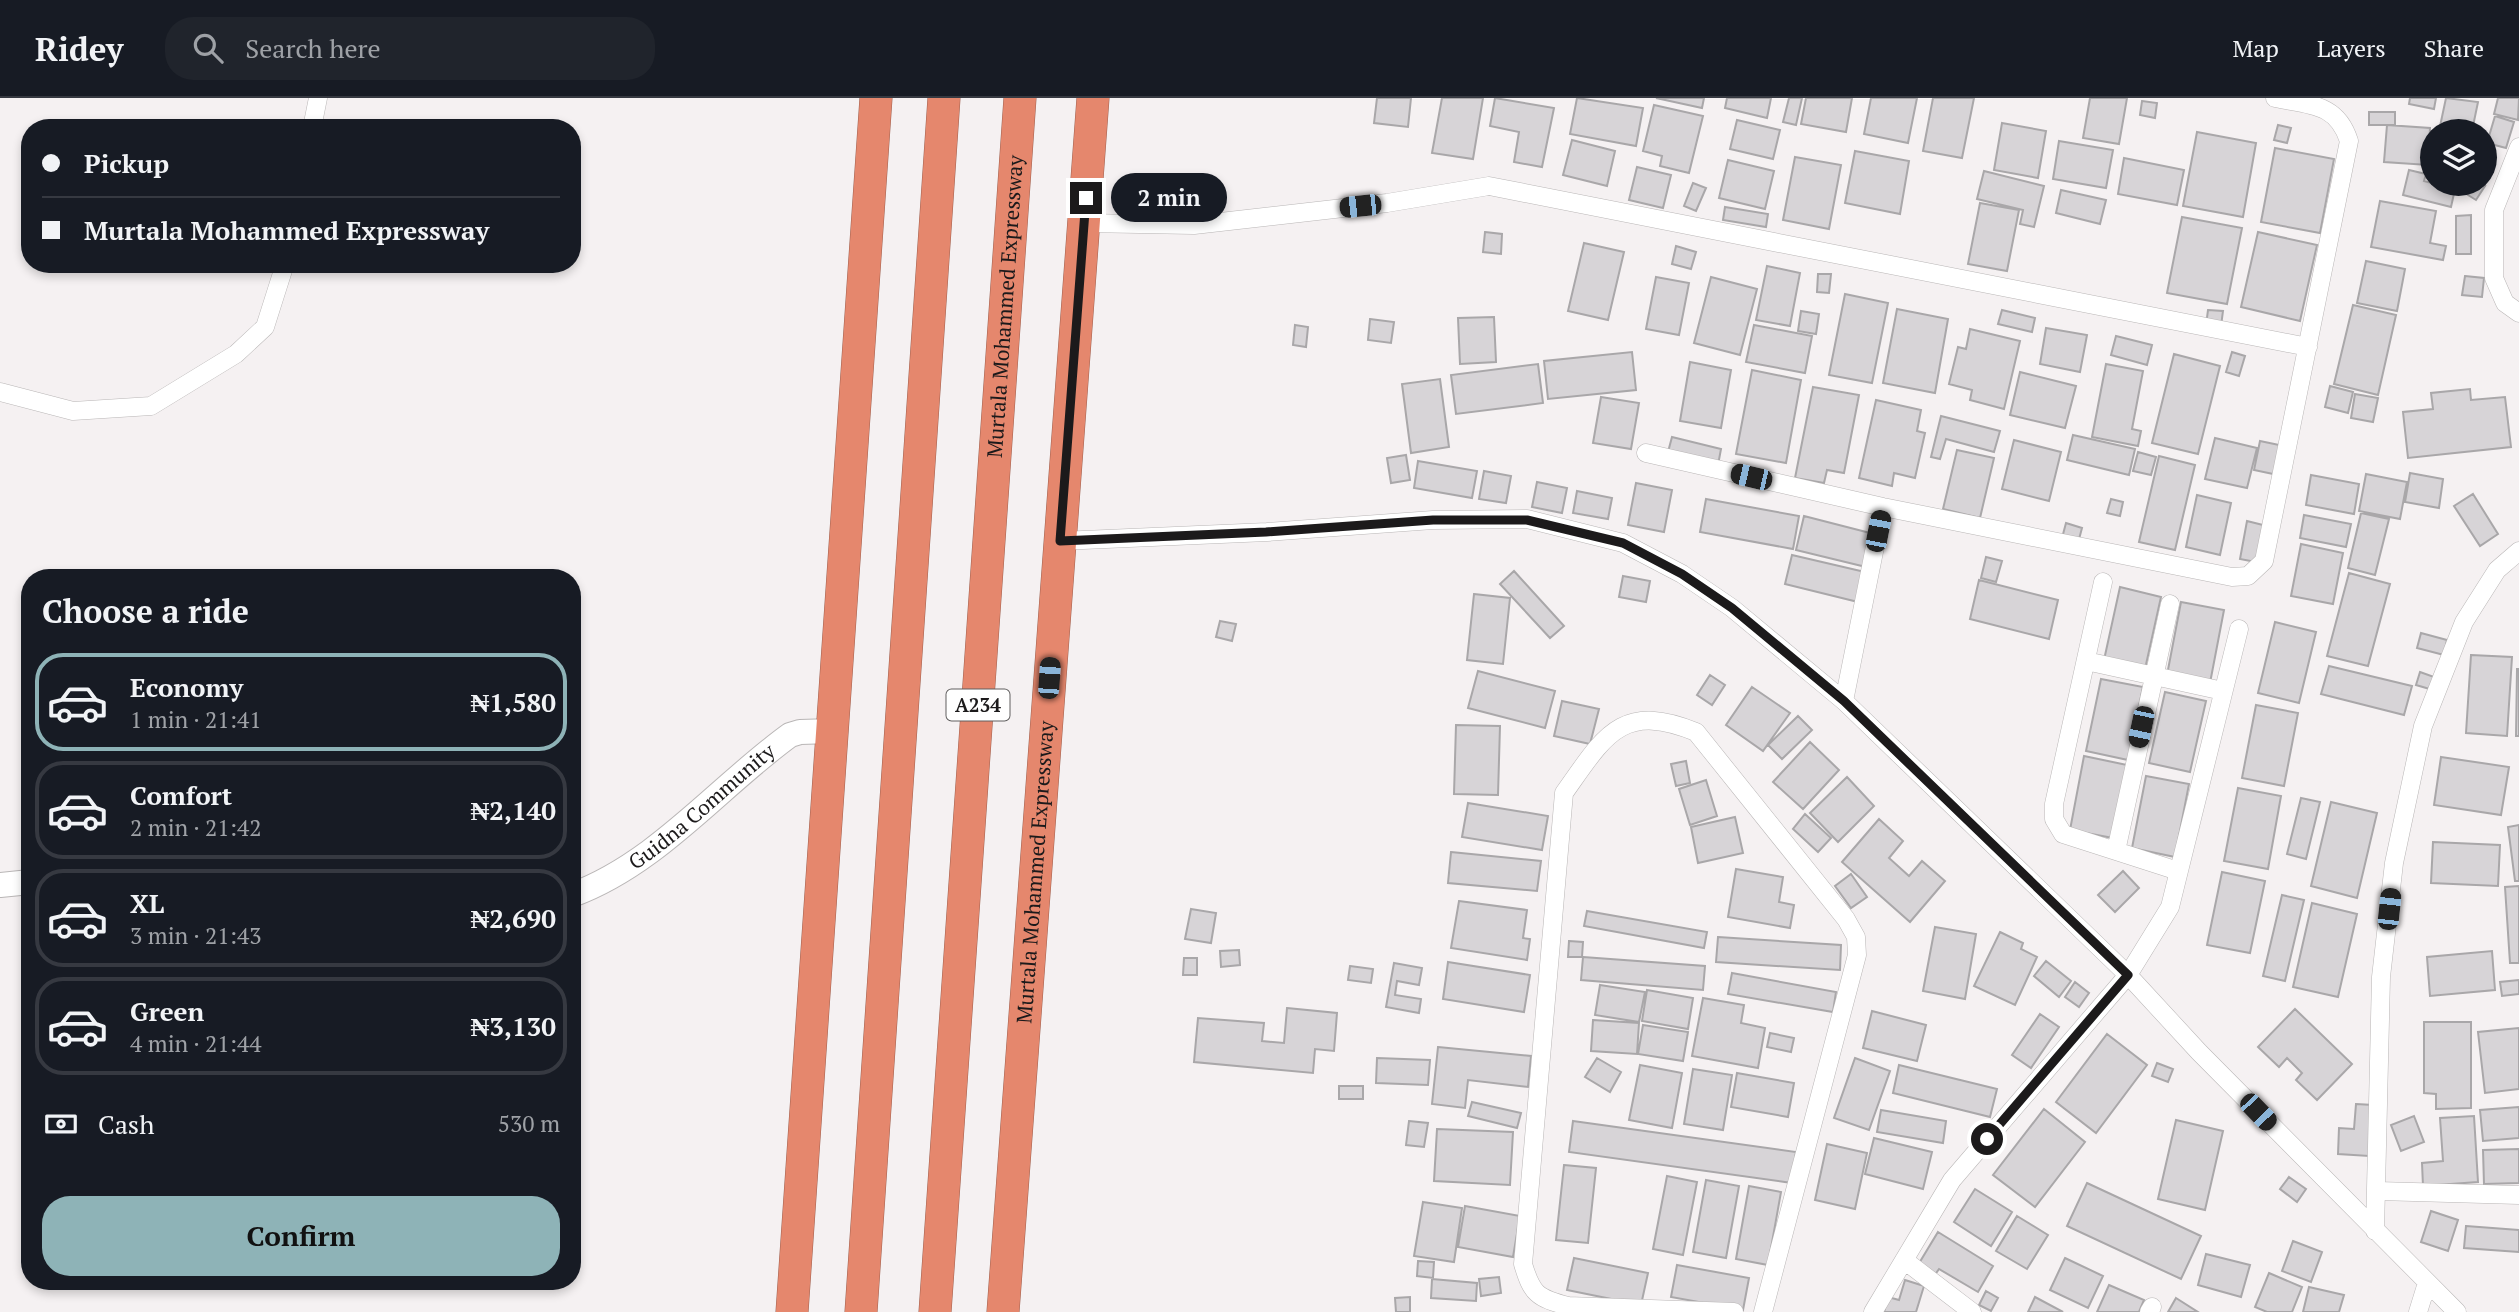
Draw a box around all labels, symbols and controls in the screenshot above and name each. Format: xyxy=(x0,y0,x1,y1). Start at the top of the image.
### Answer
search box xyxy=(165,17,655,80)
text: Ridey xyxy=(35,27,123,70)
icon: search xyxy=(189,29,227,67)
text: Search here xyxy=(245,31,381,65)
text: Map xyxy=(2232,32,2279,64)
text: Layers xyxy=(2317,32,2386,64)
text: Share xyxy=(2424,32,2484,64)
map controls xyxy=(2420,119,2497,196)
button: layers xyxy=(2420,119,2497,196)
text: Pickup xyxy=(84,146,169,180)
street label: Murtala Mohammed Expressway xyxy=(980,154,1029,459)
callout: 2 min xyxy=(1110,174,1226,222)
route end xyxy=(1070,182,1102,214)
text: 2 min xyxy=(1138,182,1200,213)
car xyxy=(1339,193,1382,219)
text: Murtala Mohammed Expressway xyxy=(84,213,489,247)
car xyxy=(1729,462,1774,492)
car xyxy=(1864,508,1893,554)
text: Choose a ride xyxy=(42,590,249,632)
car xyxy=(1038,656,1061,700)
text: Economy xyxy=(130,670,243,704)
icon: car xyxy=(46,671,109,734)
text: ₦1,580 xyxy=(471,685,556,719)
road number: A234 xyxy=(946,690,1010,720)
text: 1 min · 21:41 xyxy=(130,704,262,735)
car xyxy=(2127,704,2156,750)
street label: Murtala Mohammed Expressway xyxy=(1009,719,1060,1025)
street label: Guidna Community xyxy=(623,737,781,875)
text: Comfort xyxy=(130,778,232,812)
icon: car xyxy=(46,779,109,842)
text: ₦2,140 xyxy=(471,793,556,827)
text: 2 min · 21:42 xyxy=(130,812,262,843)
text: XL xyxy=(130,886,164,920)
icon: car xyxy=(46,887,109,950)
car xyxy=(2377,887,2402,931)
text: ₦2,690 xyxy=(471,901,556,935)
text: 3 min · 21:43 xyxy=(130,920,262,951)
text: Green xyxy=(130,994,204,1028)
icon: car xyxy=(46,995,109,1058)
text: ₦3,130 xyxy=(471,1009,556,1043)
text: 4 min · 21:44 xyxy=(130,1028,262,1059)
car xyxy=(2236,1090,2281,1134)
icon: cash xyxy=(42,1105,80,1143)
text: Cash xyxy=(98,1107,154,1141)
text: 530 m xyxy=(498,1108,560,1139)
route start xyxy=(1971,1123,2003,1155)
button: Confirm xyxy=(42,1196,560,1276)

